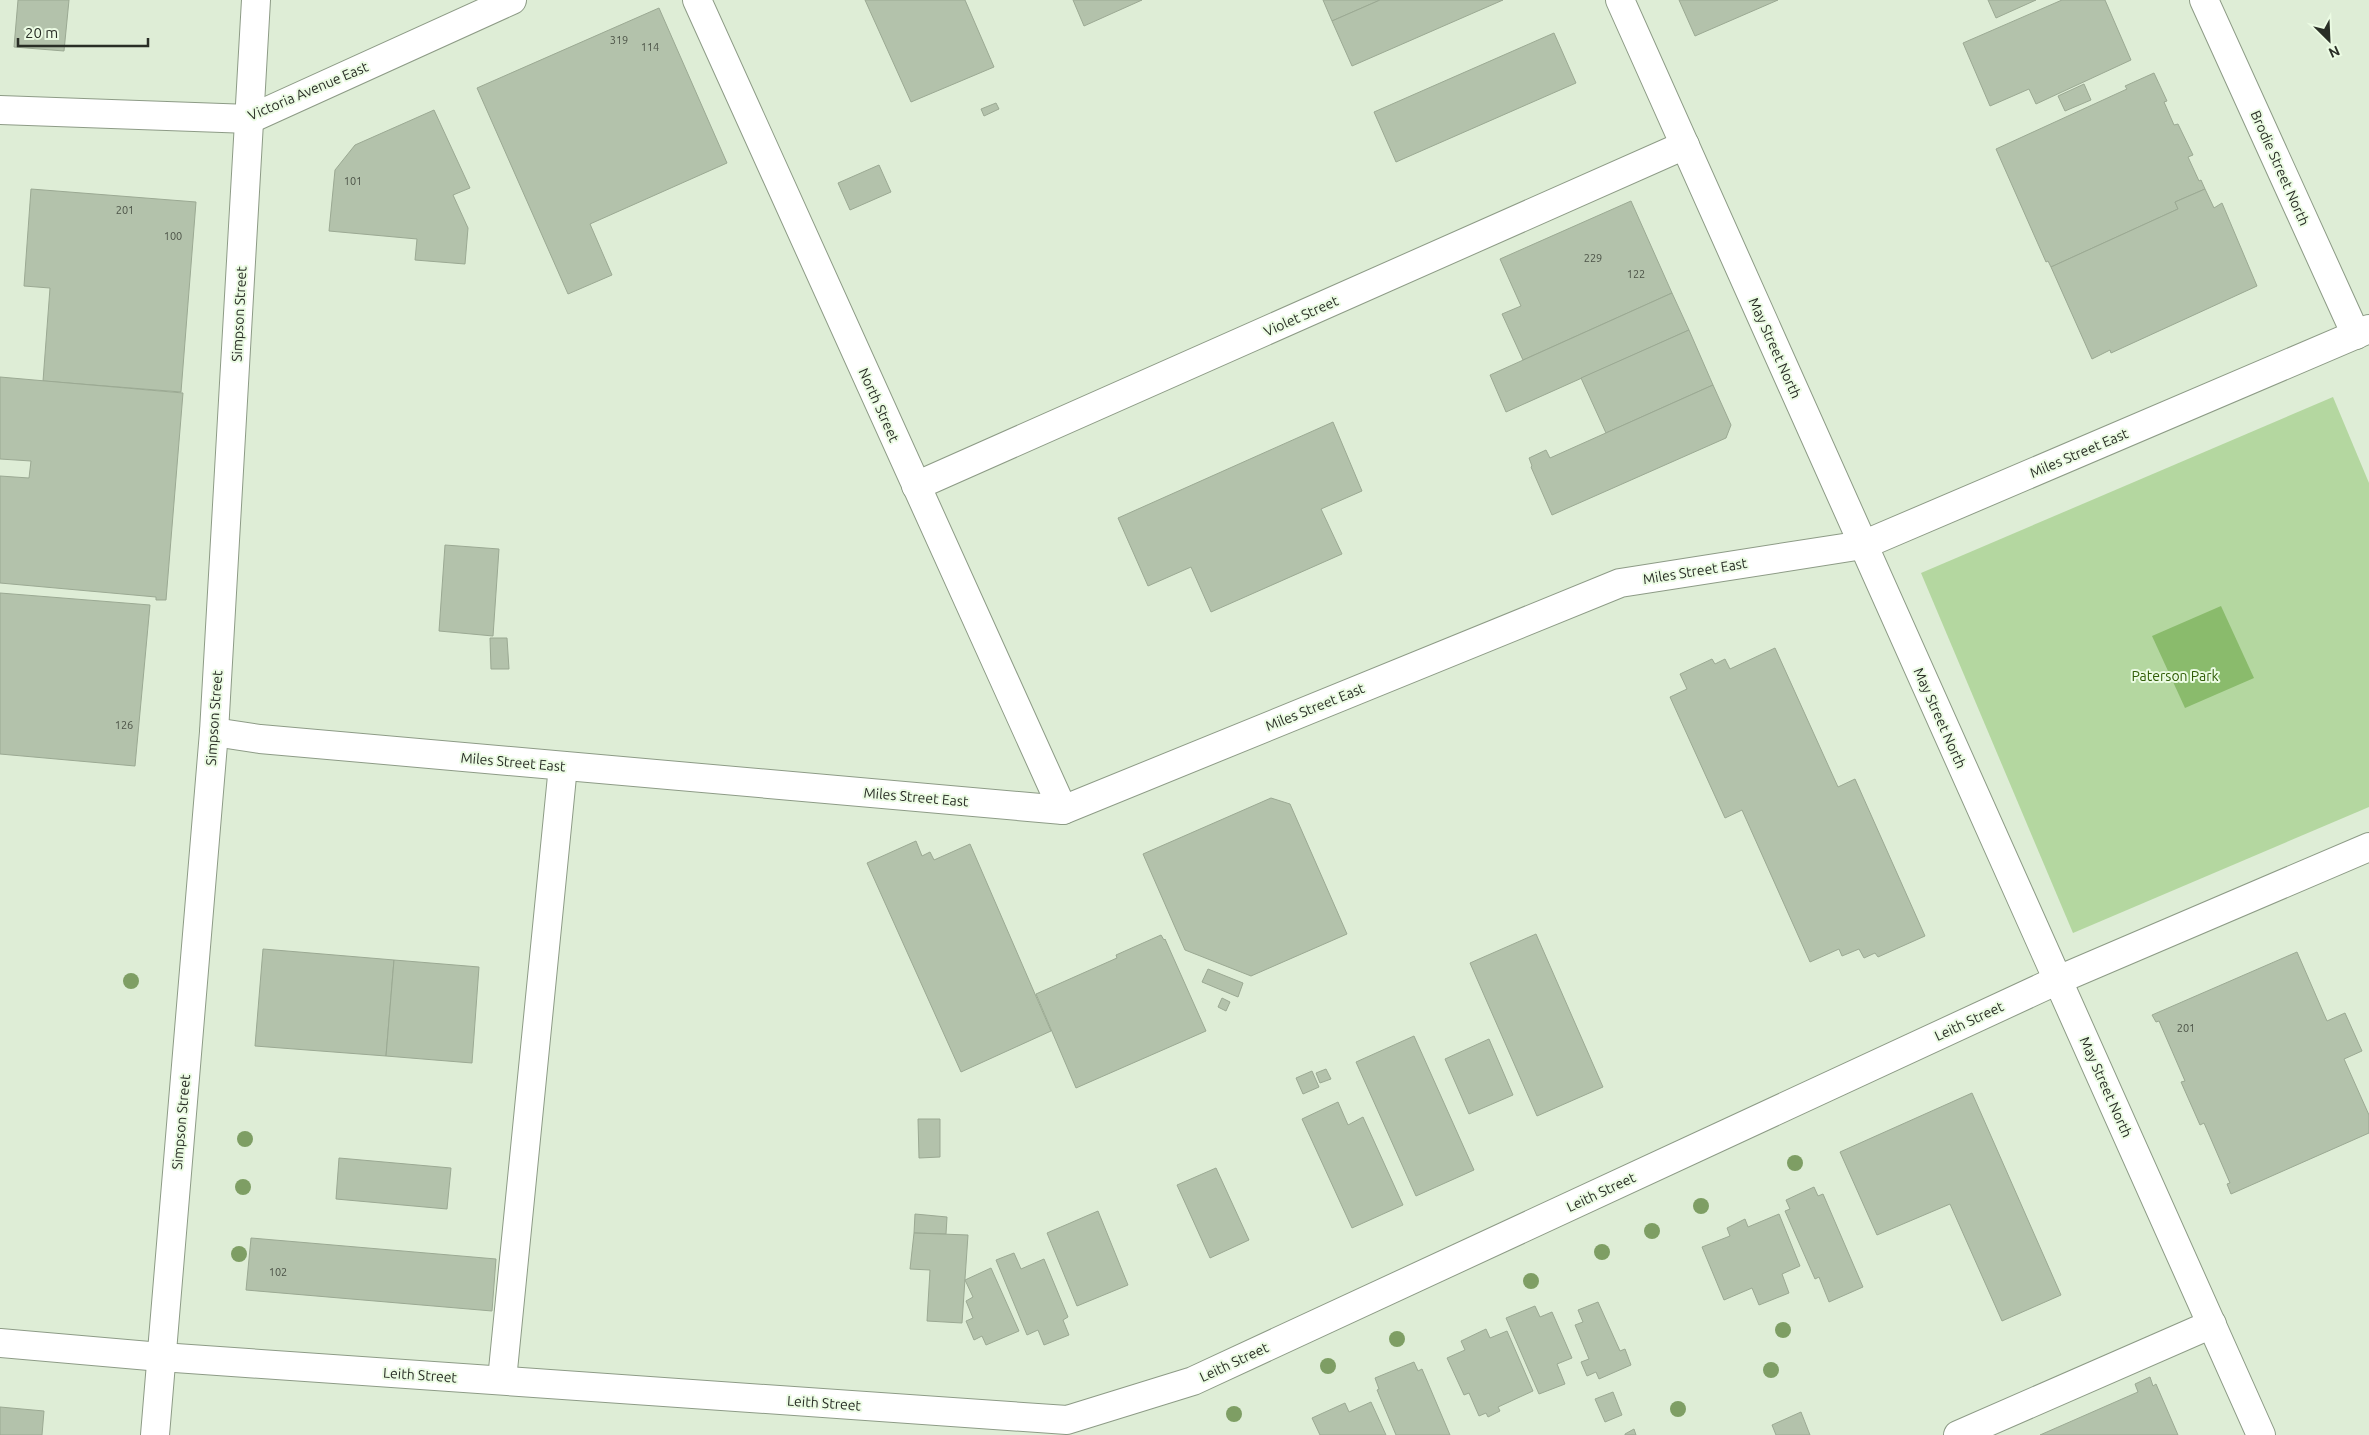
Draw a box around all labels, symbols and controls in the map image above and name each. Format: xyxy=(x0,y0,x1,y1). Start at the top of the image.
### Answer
scale bar xyxy=(18,15,148,47)
north arrow xyxy=(2304,15,2354,65)
text: 20 m xyxy=(25,24,58,41)
house number: 319 xyxy=(610,34,628,46)
house number: 114 xyxy=(641,41,659,53)
text: N xyxy=(2326,42,2342,61)
street label: Victoria Avenue East xyxy=(245,58,371,124)
street label: Brodie Street North xyxy=(2247,108,2313,228)
house number: 101 xyxy=(344,175,362,187)
house number: 201 xyxy=(116,204,134,216)
house number: 100 xyxy=(164,230,182,242)
house number: 229 xyxy=(1584,252,1602,264)
street label: Simpson Street xyxy=(229,265,250,362)
house number: 122 xyxy=(1627,268,1645,280)
street label: Violet Street xyxy=(1261,292,1341,340)
street label: May Street North xyxy=(1746,295,1804,401)
street label: North Street xyxy=(856,366,903,445)
street label: Miles Street East xyxy=(2027,425,2131,481)
street label: Miles Street East xyxy=(1642,555,1749,587)
street label: May Street North xyxy=(1911,665,1969,771)
park label: Paterson Park xyxy=(2131,668,2219,684)
street label: Simpson Street xyxy=(203,669,225,766)
street label: Miles Street East xyxy=(1263,680,1367,734)
house number: 126 xyxy=(115,719,133,731)
street label: Miles Street East xyxy=(460,749,567,775)
street label: Miles Street East xyxy=(863,784,970,810)
street label: Leith Street xyxy=(1932,998,2006,1044)
house number: 201 xyxy=(2177,1022,2195,1034)
street label: May Street North xyxy=(2077,1034,2135,1140)
street label: Simpson Street xyxy=(169,1073,193,1170)
street label: Leith Street xyxy=(1564,1169,1638,1215)
house number: 102 xyxy=(269,1266,287,1278)
street label: Leith Street xyxy=(1197,1339,1271,1385)
street label: Leith Street xyxy=(383,1364,458,1386)
street label: Leith Street xyxy=(787,1392,862,1414)

